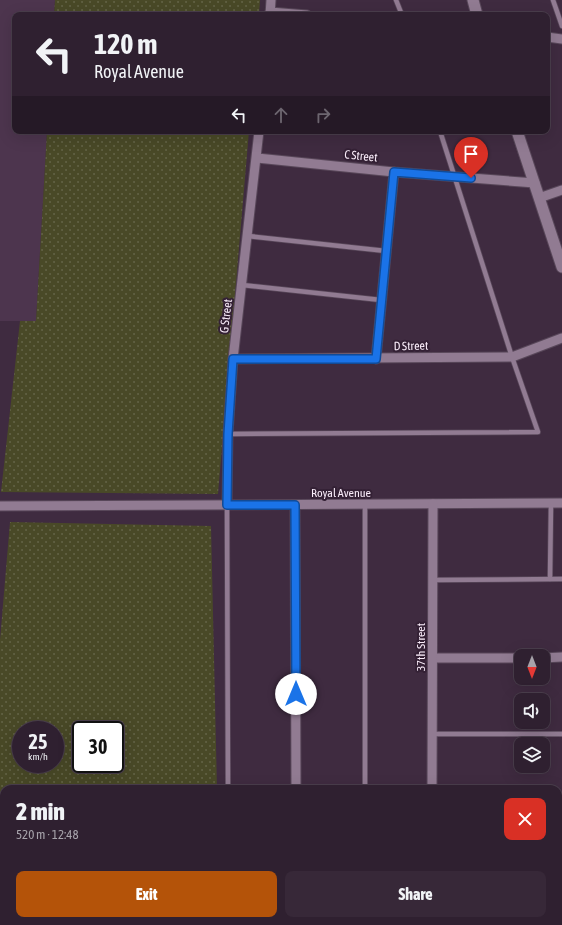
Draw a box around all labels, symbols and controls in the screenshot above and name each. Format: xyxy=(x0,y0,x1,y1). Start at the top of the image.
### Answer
icon: left xyxy=(28,28,80,80)
text: 120 m xyxy=(94,28,157,60)
text: Royal Avenue xyxy=(94,61,184,82)
icon: left xyxy=(228,104,250,126)
icon: ahead xyxy=(270,104,292,126)
icon: right xyxy=(312,104,334,126)
pin xyxy=(454,137,488,178)
icon: arrive xyxy=(460,143,482,165)
street label: C Street xyxy=(344,147,379,165)
street label: G Street xyxy=(217,298,235,334)
street label: D Street xyxy=(394,339,429,353)
street label: Royal Avenue xyxy=(311,486,371,500)
street label: 37th Street xyxy=(414,622,428,671)
north arrow xyxy=(514,649,550,685)
map controls xyxy=(514,649,550,773)
position arrow xyxy=(275,673,317,715)
button: sound xyxy=(514,693,550,729)
speed limit sign: 30 xyxy=(72,721,124,773)
text: 25 xyxy=(29,730,47,753)
button: layers xyxy=(514,737,550,773)
text: km/h xyxy=(28,751,48,762)
text: 2 min xyxy=(16,798,65,825)
button: close xyxy=(504,798,546,840)
text: 520 m · 12:48 xyxy=(16,827,79,842)
button: Exit xyxy=(16,871,277,917)
button: Share xyxy=(285,871,546,917)

